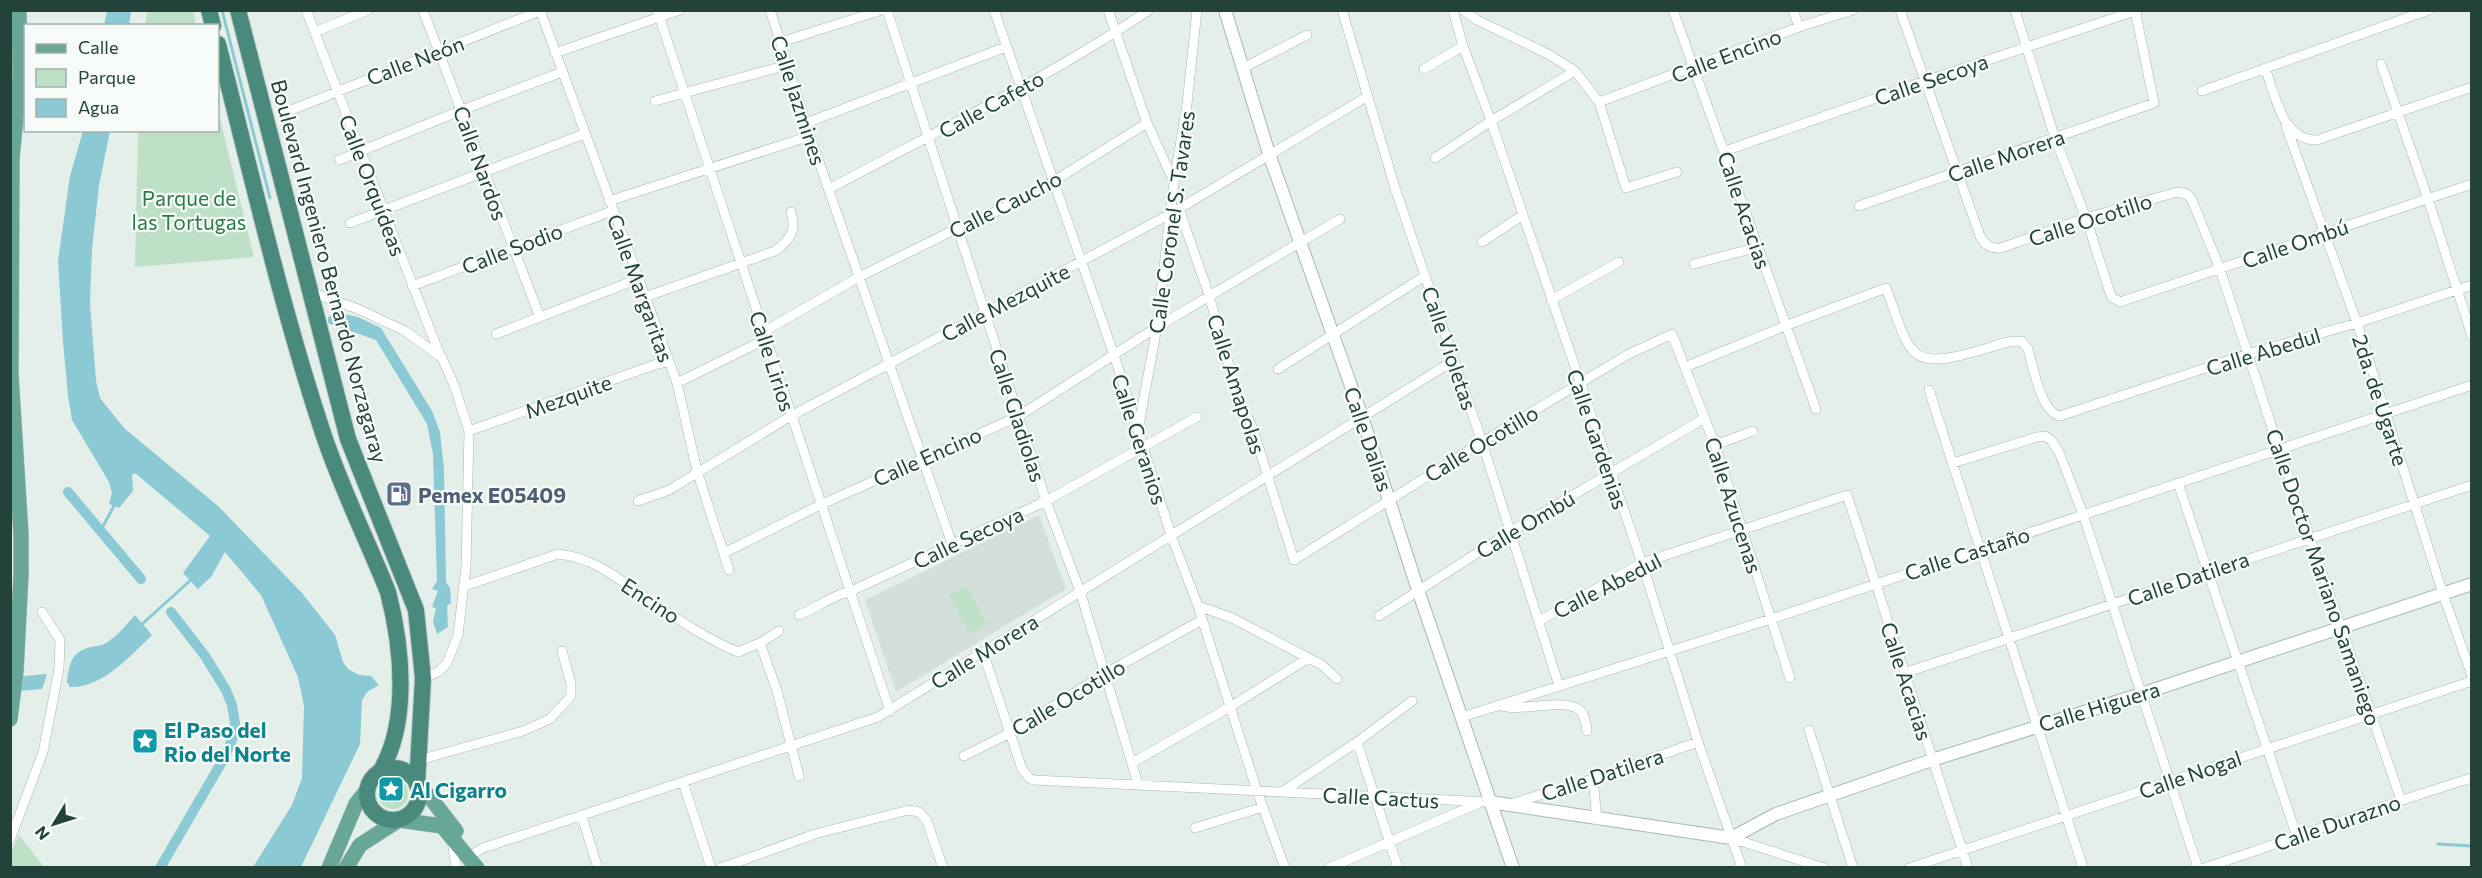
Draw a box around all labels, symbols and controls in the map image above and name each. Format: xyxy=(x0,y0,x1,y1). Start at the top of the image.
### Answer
street label: Calle Encino xyxy=(1667,23,1785,87)
legend xyxy=(24,24,219,132)
street label: Calle Neón xyxy=(363,30,467,90)
street label: Calle Jazmines xyxy=(766,32,832,168)
text: Calle xyxy=(78,36,118,58)
street label: Calle Secoya xyxy=(1871,48,1991,110)
street label: Calle Cafeto xyxy=(934,65,1048,143)
text: Parque xyxy=(78,66,136,88)
street label: Boulevard Ingeniero Bernardo Norzagaray xyxy=(267,77,393,466)
text: Agua xyxy=(78,96,119,118)
street label: Calle Nardos xyxy=(449,102,513,224)
street label: Calle Coronel S. Tavares xyxy=(1143,109,1199,335)
street label: Calle Orquídeas xyxy=(335,111,411,259)
street label: Calle Morera xyxy=(1944,123,2068,187)
street label: Calle Acacias xyxy=(1713,148,1777,272)
street label: Calle Caucho xyxy=(944,165,1066,243)
park label: Parque de las Tortugas xyxy=(132,185,246,234)
street label: Calle Ocotillo xyxy=(2025,187,2155,251)
street label: Calle Margaritas xyxy=(603,211,679,365)
street label: Calle Ombú xyxy=(2239,213,2351,273)
street label: Calle Sodio xyxy=(458,217,566,279)
street label: Calle Mezquite xyxy=(937,258,1073,346)
street label: Calle Violetas xyxy=(1417,283,1483,413)
street label: Calle Lirios xyxy=(745,308,801,414)
street label: Calle Amapolas xyxy=(1203,311,1271,457)
street label: Calle Abedul xyxy=(2203,322,2323,380)
street label: 2da. de Ugarte xyxy=(2348,331,2414,469)
street label: Calle Gladiolas xyxy=(985,345,1051,485)
street label: Calle Gardenias xyxy=(1562,366,1634,512)
street label: Mezquite xyxy=(521,369,615,423)
street label: Calle Geranios xyxy=(1107,370,1173,508)
street label: Calle Dalias xyxy=(1339,383,1399,495)
street label: Calle Ocotillo xyxy=(1420,399,1542,487)
street label: Calle Encino xyxy=(869,421,985,491)
street label: Calle Doctor Mariano Samaniego xyxy=(2261,425,2387,729)
street label: Calle Azucenas xyxy=(1700,434,1768,576)
fuel station icon: Pemex E05409 xyxy=(384,479,414,509)
place label: Pemex E05409 xyxy=(418,482,566,507)
street label: Calle Ombú xyxy=(1471,485,1579,563)
street label: Calle Secoya xyxy=(909,501,1027,573)
street label: Calle Castaño xyxy=(1901,521,2033,585)
street label: Calle Datilera xyxy=(2124,545,2252,611)
street label: Calle Abedul xyxy=(1549,547,1665,623)
street label: Encino xyxy=(617,572,685,628)
street label: Calle Morera xyxy=(926,608,1042,694)
street label: Calle Acacias xyxy=(1876,619,1938,743)
street label: Calle Ocotillo xyxy=(1007,653,1129,741)
street label: Calle Higuera xyxy=(2035,676,2163,736)
place label: El Paso del Rio del Norte xyxy=(164,717,291,766)
place icon: El Paso del Rio del Norte xyxy=(130,726,160,756)
street label: Calle Datilera xyxy=(1538,742,1666,806)
street label: Calle Nogal xyxy=(2135,745,2245,803)
place icon: Al Cigarro xyxy=(376,774,406,804)
place label: Al Cigarro xyxy=(410,777,507,802)
street label: Calle Cactus xyxy=(1322,781,1440,813)
street label: Calle Durazno xyxy=(2270,789,2404,855)
north arrow xyxy=(24,794,84,854)
text: N xyxy=(31,823,53,844)

